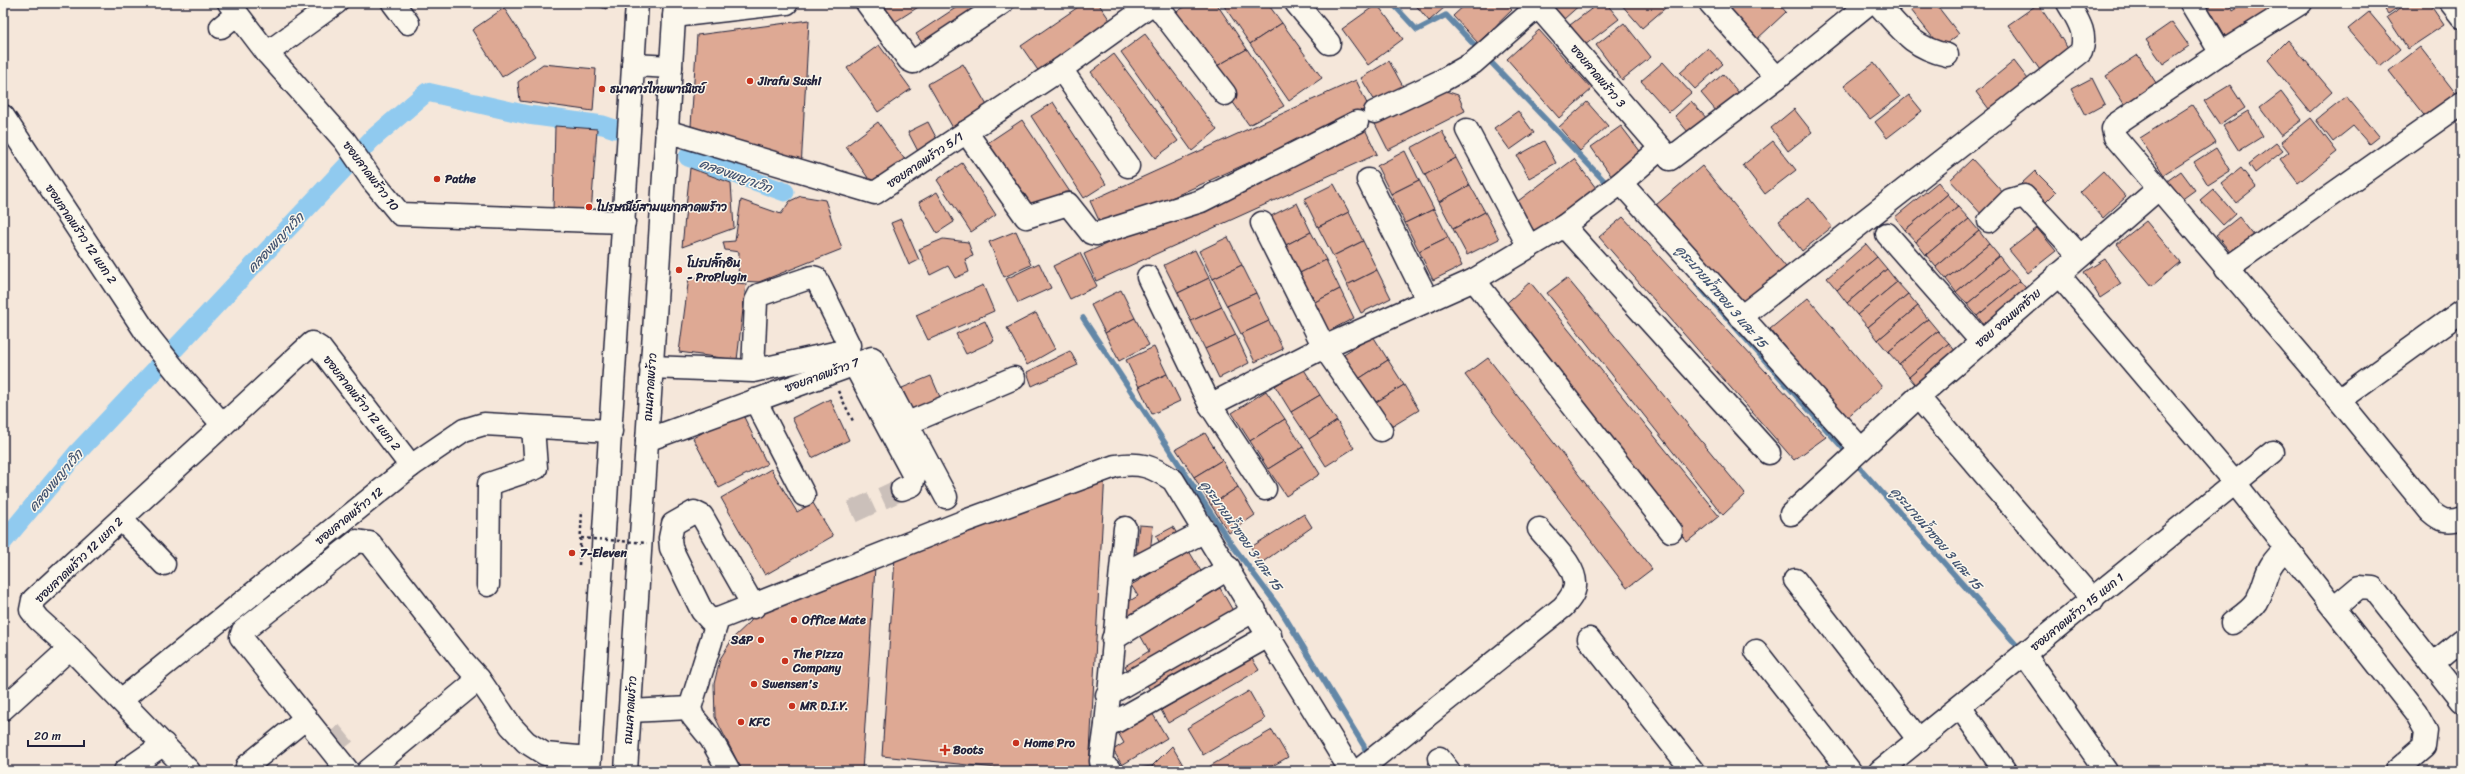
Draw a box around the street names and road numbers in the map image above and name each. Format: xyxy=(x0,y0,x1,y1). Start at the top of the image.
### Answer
street label: ซอยลาดพร้าว 3 xyxy=(1565,39,1632,113)
street label: ซอยลาดพร้าว 5/1 xyxy=(882,126,968,194)
street label: ซอยลาดพร้าว 10 xyxy=(337,136,405,216)
street label: ซอยลาดพร้าว 12 แยก 2 xyxy=(39,179,123,289)
street label: ซอย จอมพลซ้าย xyxy=(1970,283,2046,353)
street label: ซอยลาดพร้าว 12 แยก 2 xyxy=(317,350,407,456)
street label: ซอยลาดพร้าว 7 xyxy=(782,351,863,399)
street label: ถนนลาดพร้าว xyxy=(637,352,663,422)
street label: ซอยลาดพร้าว 12 xyxy=(310,481,388,551)
street label: ซอยลาดพร้าว 12 แยก 2 xyxy=(29,511,129,609)
street label: ซอยลาดพร้าว 15 แยก 1 xyxy=(2025,567,2129,657)
street label: ถนนลาดพร้าว xyxy=(617,675,643,745)

